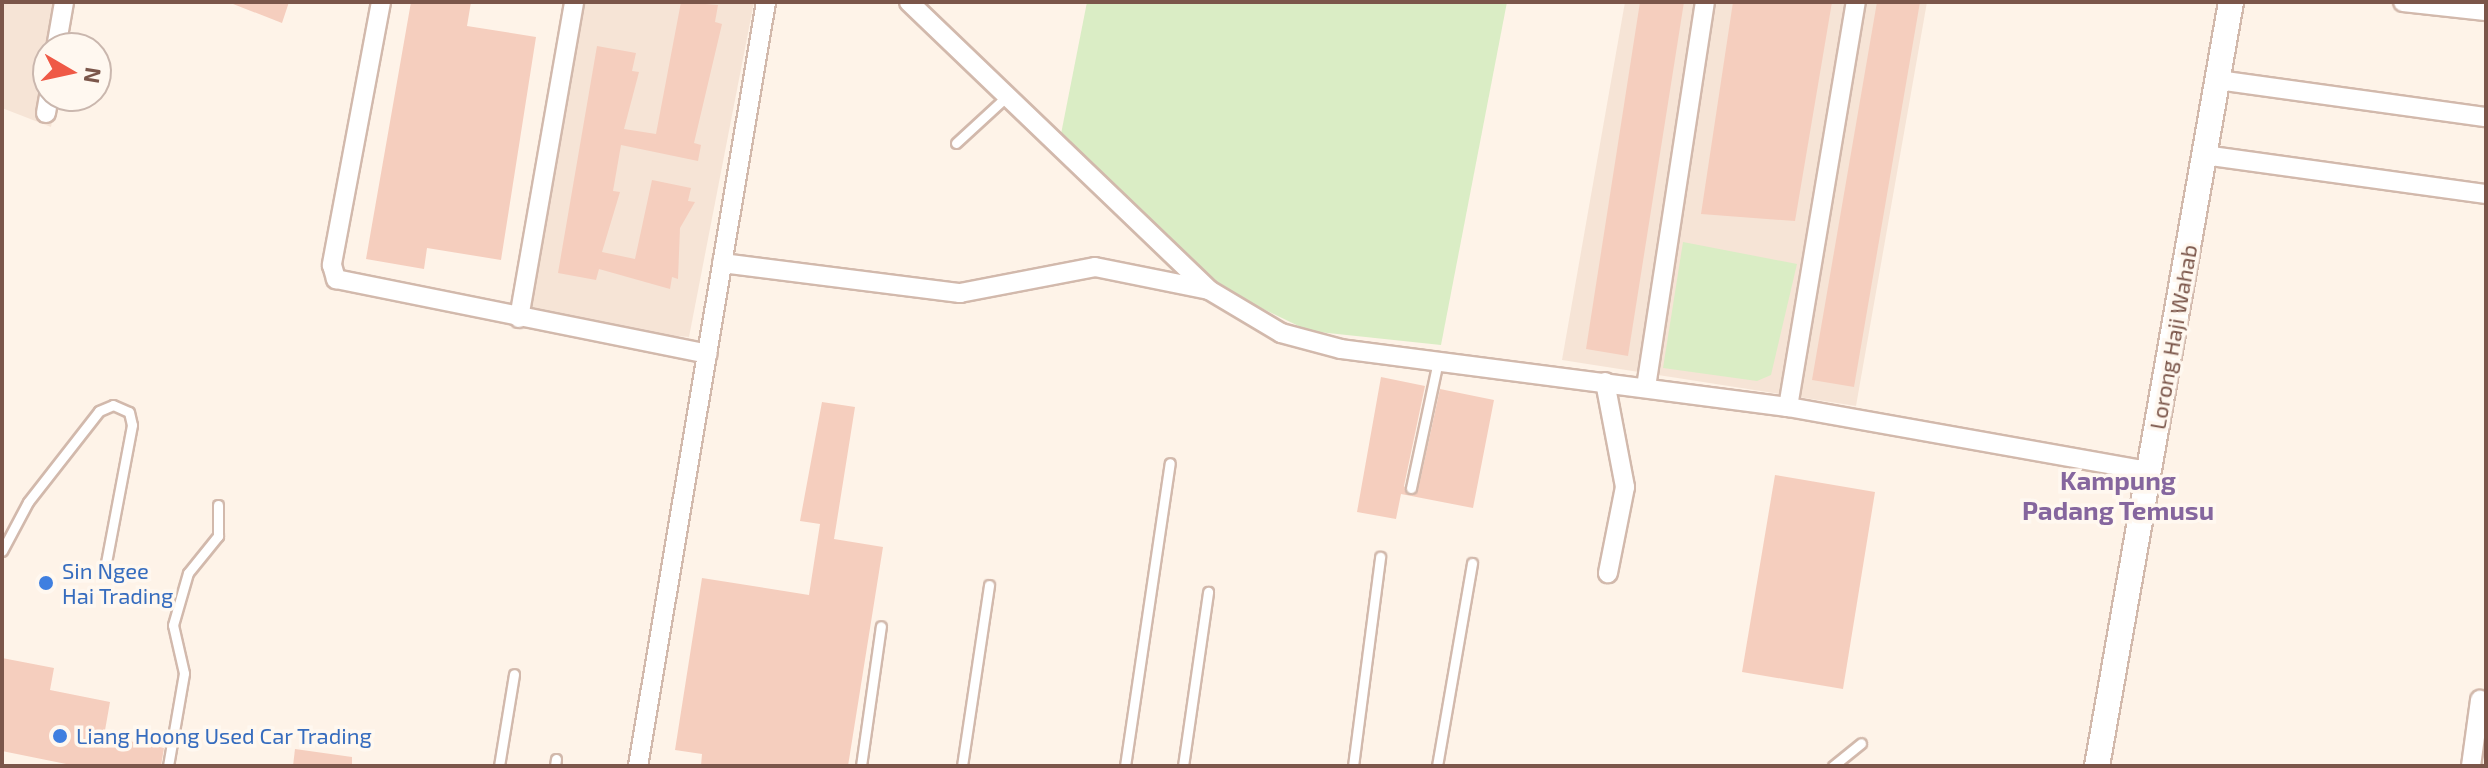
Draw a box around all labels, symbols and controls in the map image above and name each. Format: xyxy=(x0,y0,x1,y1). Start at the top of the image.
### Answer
north arrow xyxy=(32,32,112,112)
text: N xyxy=(80,66,108,85)
street label: Lorong Haji Wahab xyxy=(2144,242,2202,432)
district label: Kampung Padang Temusu xyxy=(2022,464,2214,526)
place label: Sin Ngee Hai Trading xyxy=(62,557,174,608)
marker: Sin Ngee Hai Trading xyxy=(37,574,55,592)
place label: Liang Hoong Used Car Trading xyxy=(76,723,373,749)
marker: Liang Hoong Used Car Trading xyxy=(51,727,69,745)

